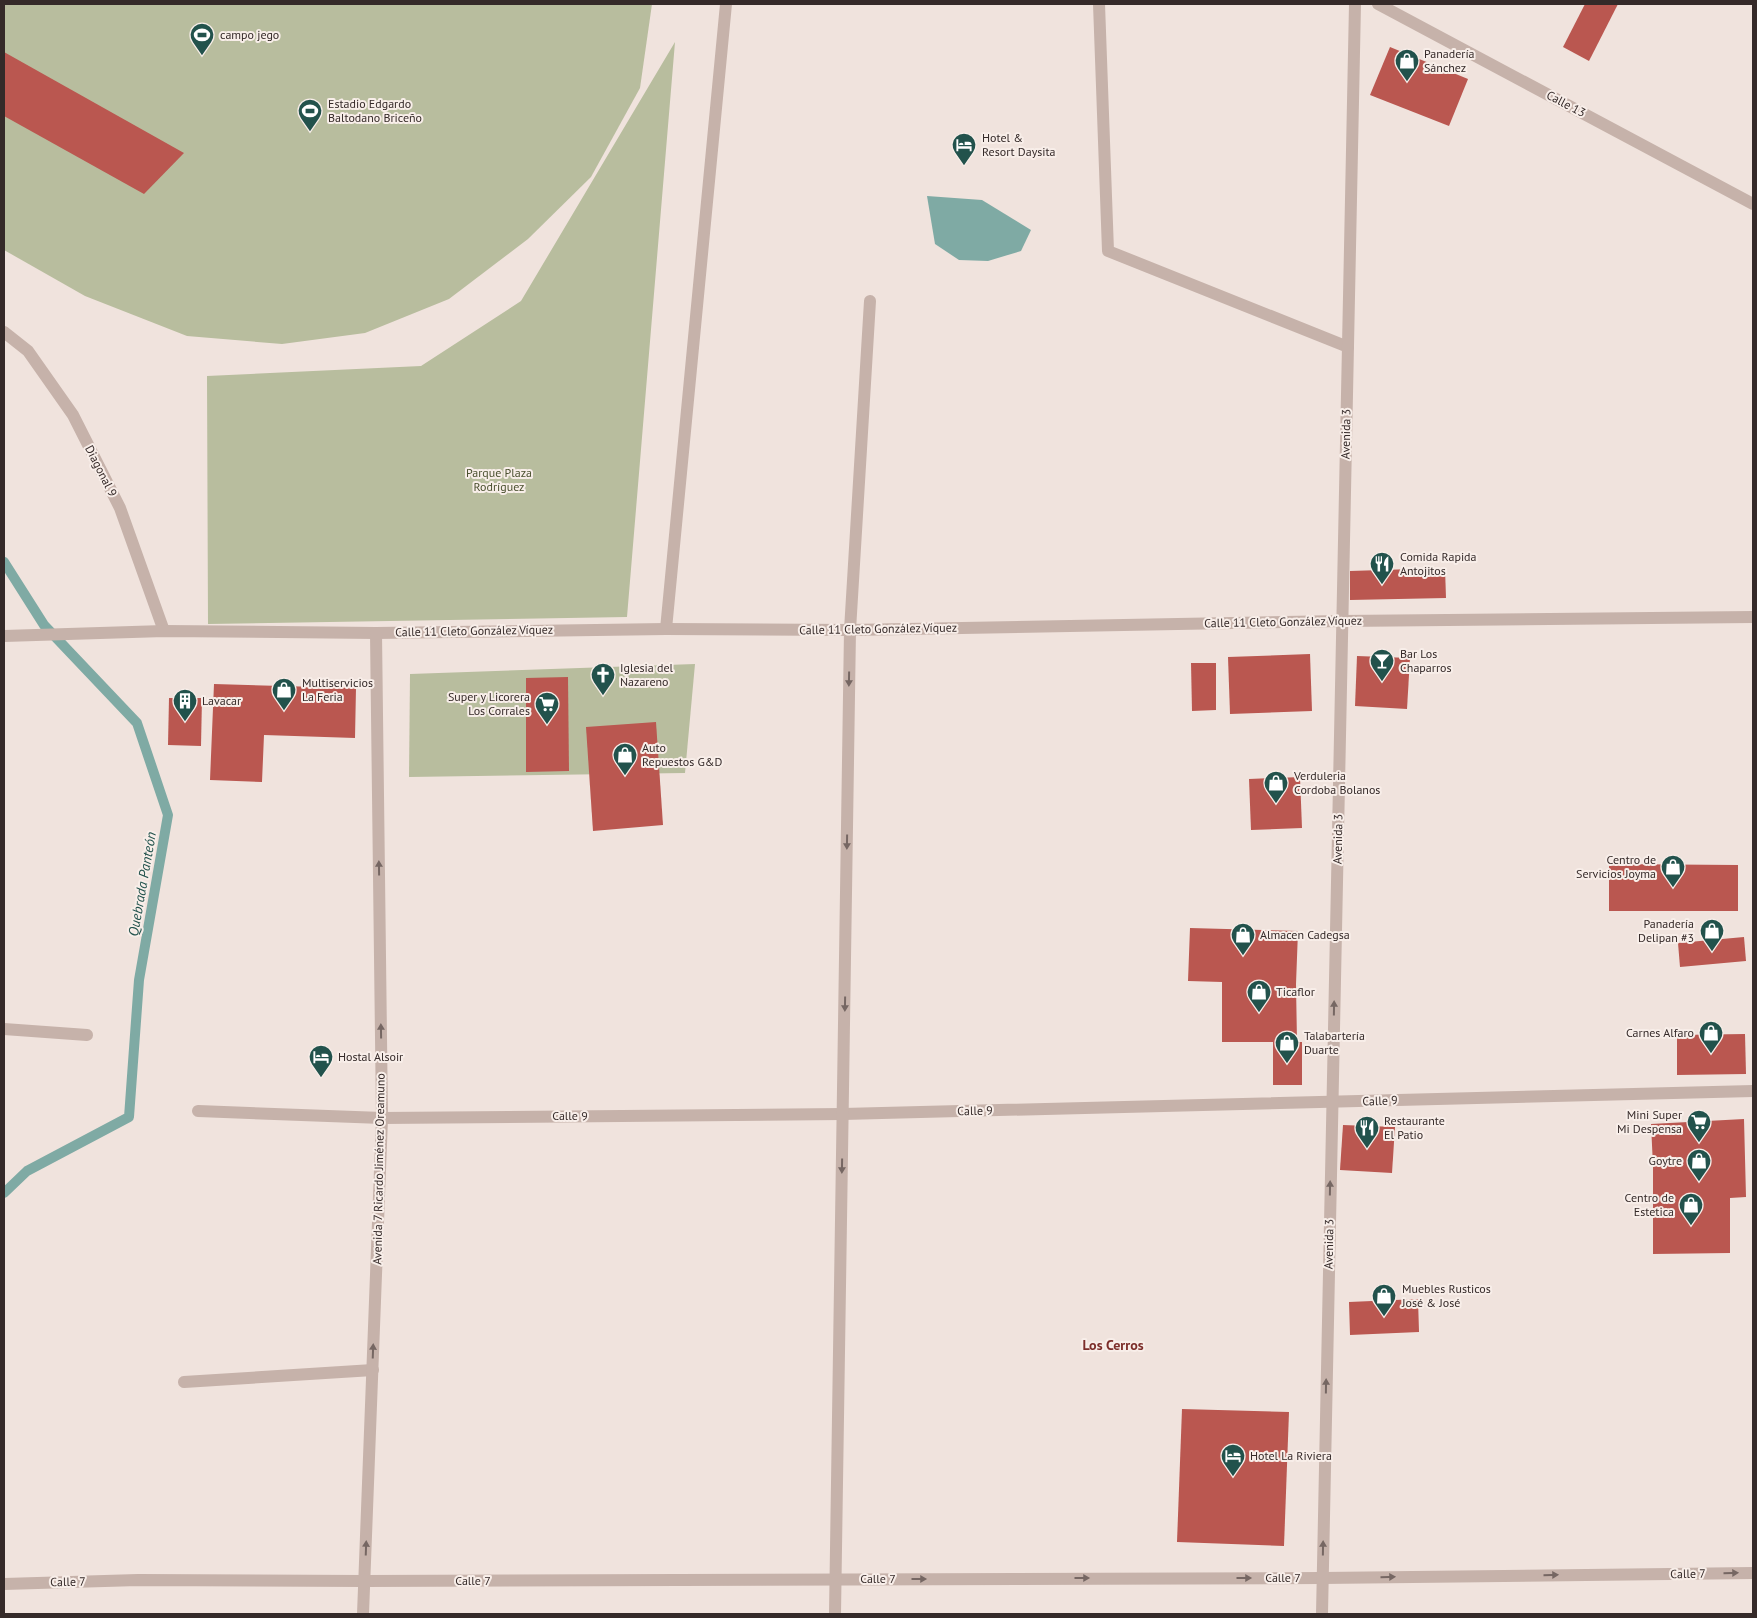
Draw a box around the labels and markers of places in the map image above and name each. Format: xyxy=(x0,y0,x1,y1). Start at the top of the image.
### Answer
sports icon: campo jego xyxy=(189,22,215,56)
place label: campo jego xyxy=(220,27,279,42)
place label: Panadería Sánchez xyxy=(1424,46,1475,75)
shop icon: Panadería Sánchez xyxy=(1394,48,1420,82)
place label: Estadio Edgardo Baltodano Briceño xyxy=(328,96,422,125)
sports icon: Estadio Edgardo Baltodano Briceño xyxy=(297,98,323,132)
place label: Hotel & Resort Daysita xyxy=(982,130,1056,159)
hotel icon: Hotel & Resort Daysita xyxy=(951,132,977,166)
place label: Comida Rapida Antojitos xyxy=(1400,549,1477,578)
restaurant icon: Comida Rapida Antojitos xyxy=(1369,551,1395,585)
place label: Bar Los Chaparros xyxy=(1400,646,1451,675)
bar icon: Bar Los Chaparros xyxy=(1369,648,1395,682)
place label: Iglesia del Nazareno xyxy=(620,660,674,689)
church icon: Iglesia del Nazareno xyxy=(590,662,616,696)
place label: Multiservicios La Feria xyxy=(302,675,373,704)
shop icon: Multiservicios La Feria xyxy=(271,677,297,711)
building icon: Lavacar xyxy=(172,688,198,722)
place label: Super y Licorera Los Corrales xyxy=(448,689,530,718)
supermarket icon: Super y Licorera Los Corrales xyxy=(534,691,560,725)
place label: Lavacar xyxy=(202,693,241,708)
place label: Auto Repuestos G&D xyxy=(642,740,723,769)
shop icon: Auto Repuestos G&D xyxy=(612,742,638,776)
place label: Verduleria Cordoba Bolanos xyxy=(1293,768,1380,797)
shop icon: Verduleria Cordoba Bolanos xyxy=(1263,770,1289,804)
place label: Centro de Servicios Joyma xyxy=(1576,852,1656,881)
shop icon: Centro de Servicios Joyma xyxy=(1660,854,1686,888)
place label: Panadería Delipan #3 xyxy=(1638,916,1694,945)
shop icon: Panadería Delipan #3 xyxy=(1699,918,1725,952)
shop icon: Almacen Cadegsa xyxy=(1230,922,1256,956)
place label: Almacen Cadegsa xyxy=(1260,927,1350,942)
shop icon: Ticaflor xyxy=(1246,979,1272,1013)
place label: Ticaflor xyxy=(1276,984,1315,999)
shop icon: Carnes Alfaro xyxy=(1698,1020,1724,1054)
place label: Carnes Alfaro xyxy=(1626,1025,1694,1040)
place label: Talabartería Duarte xyxy=(1304,1028,1365,1057)
shop icon: Talabartería Duarte xyxy=(1274,1030,1300,1064)
hotel icon: Hostal Alsoir xyxy=(308,1044,334,1078)
place label: Hostal Alsoir xyxy=(338,1049,403,1064)
place label: Mini Super Mi Despensa xyxy=(1617,1107,1682,1136)
supermarket icon: Mini Super Mi Despensa xyxy=(1686,1109,1712,1143)
place label: Restaurante El Patio xyxy=(1384,1113,1445,1142)
restaurant icon: Restaurante El Patio xyxy=(1354,1115,1380,1149)
shop icon: Goytre xyxy=(1686,1148,1712,1182)
place label: Goytre xyxy=(1649,1153,1682,1168)
place label: Centro de Estetica xyxy=(1625,1190,1674,1219)
shop icon: Centro de Estetica xyxy=(1678,1192,1704,1226)
place label: Muebles Rusticos José & José xyxy=(1401,1281,1491,1310)
shop icon: Muebles Rusticos José & José xyxy=(1371,1283,1397,1317)
hotel icon: Hotel La Riviera xyxy=(1220,1443,1246,1477)
place label: Hotel La Riviera xyxy=(1250,1448,1332,1463)

